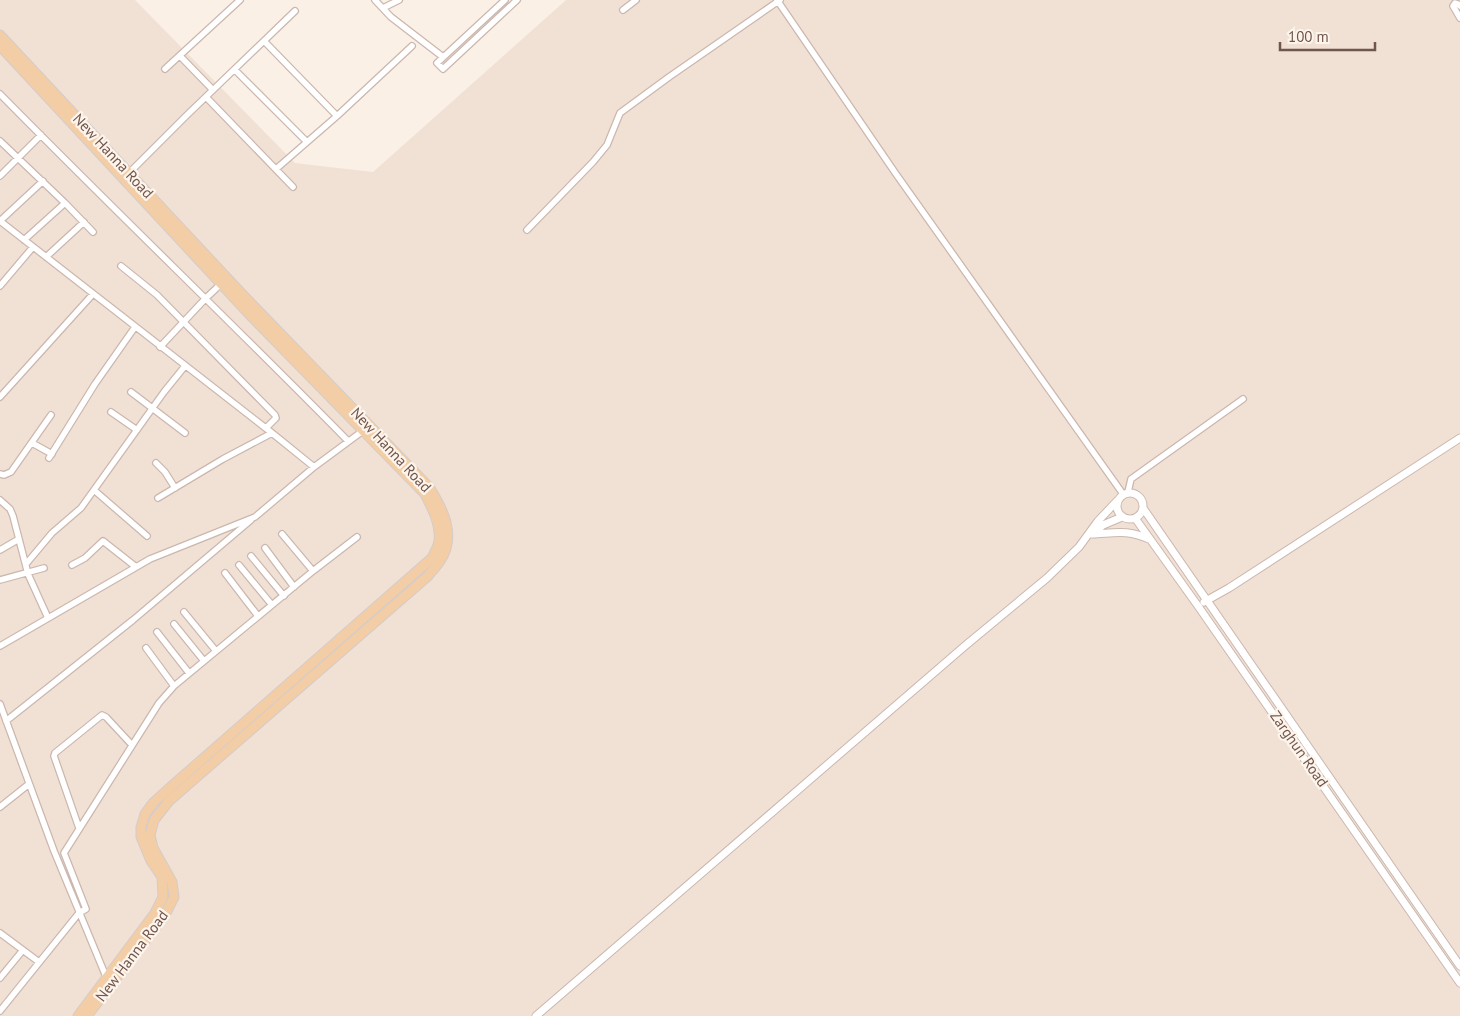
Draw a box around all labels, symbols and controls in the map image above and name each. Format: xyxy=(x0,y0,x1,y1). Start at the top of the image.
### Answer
scale bar xyxy=(1280,20,1375,52)
text: 100 m xyxy=(1288,27,1329,46)
street label: New Hanna Road xyxy=(69,109,158,202)
street label: New Hanna Road xyxy=(347,403,436,496)
street label: Zarghun Road xyxy=(1266,707,1333,790)
street label: New Hanna Road xyxy=(91,906,172,1005)

